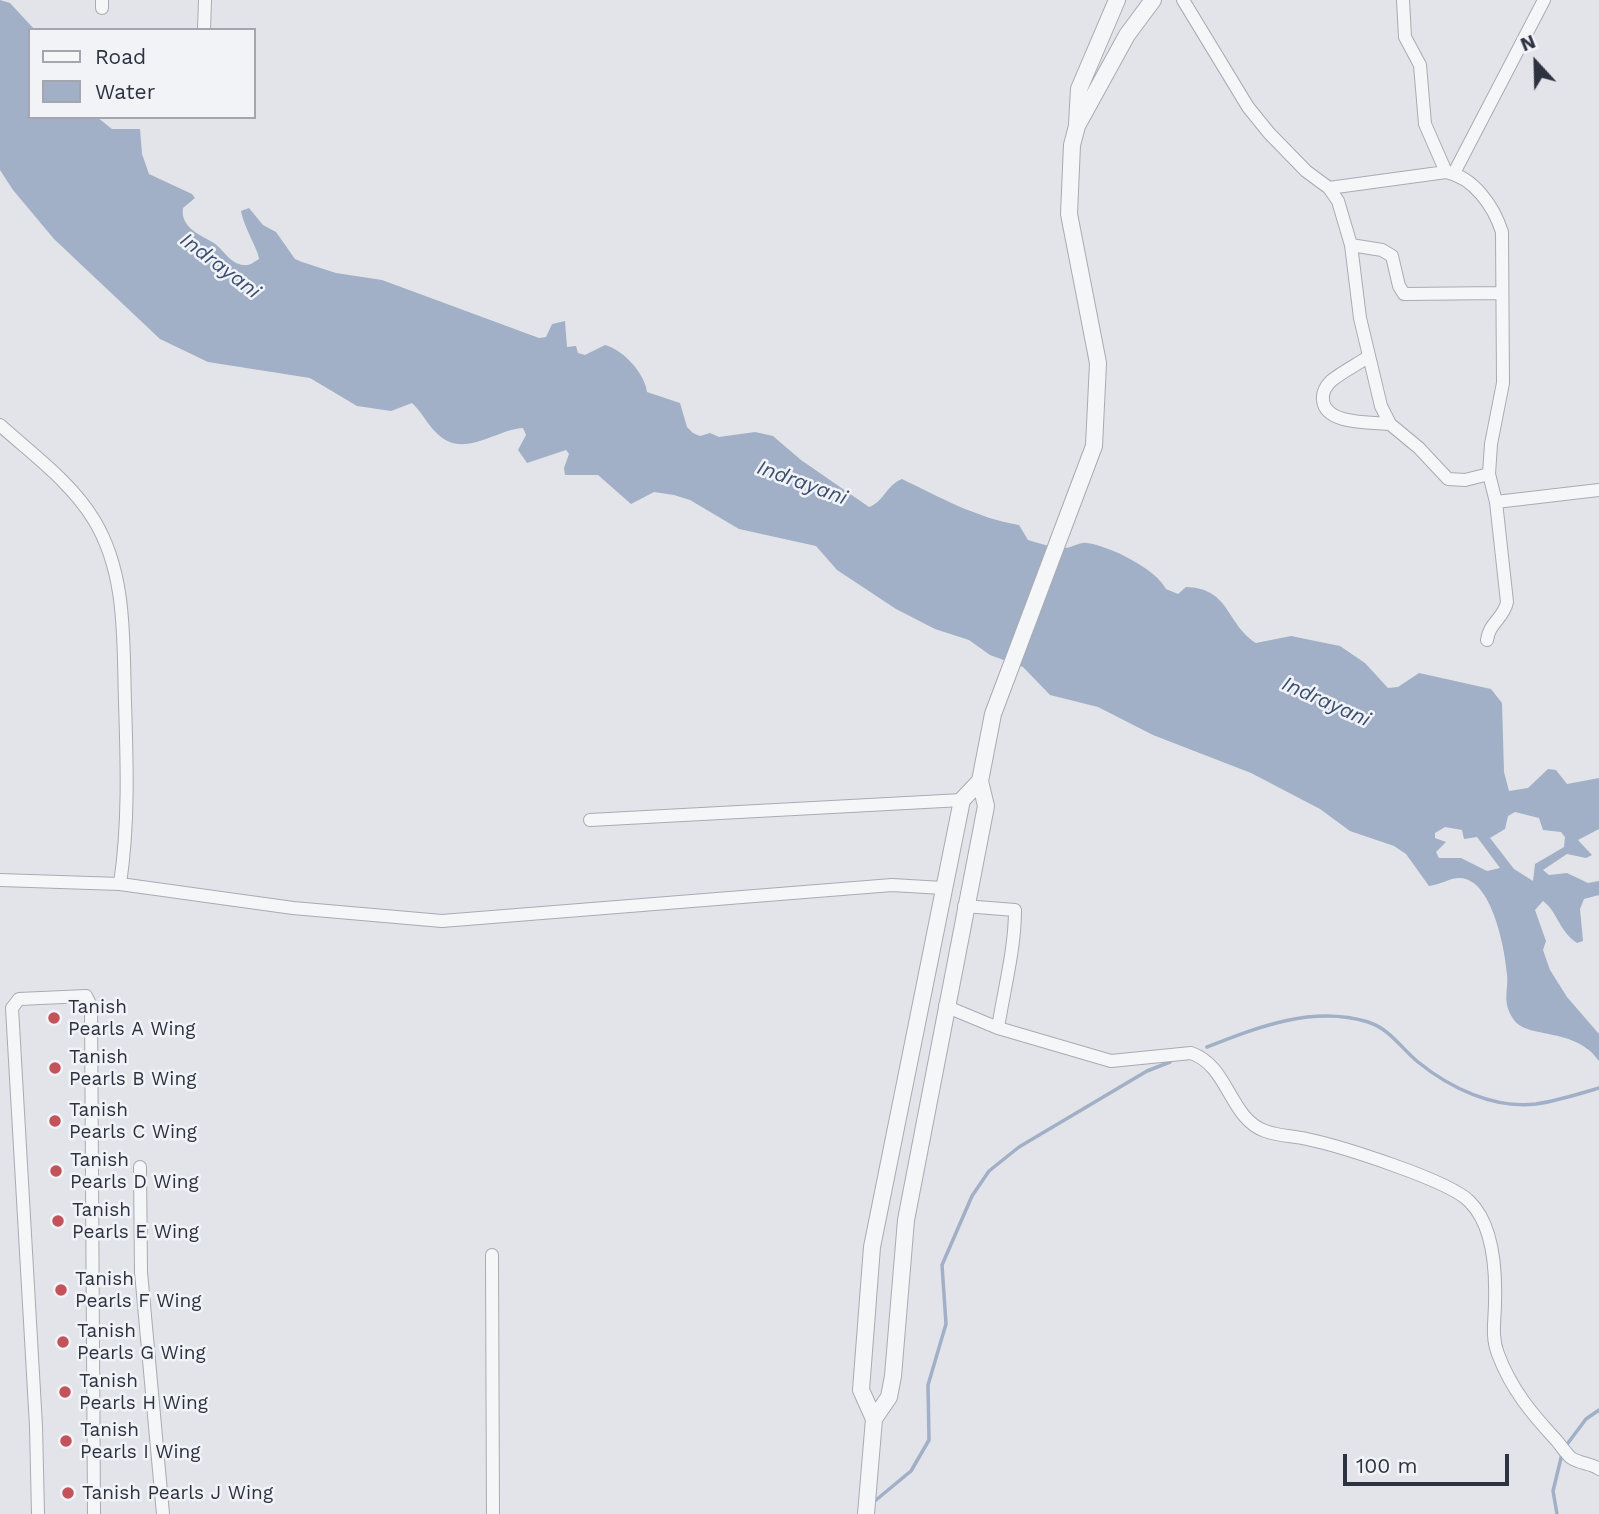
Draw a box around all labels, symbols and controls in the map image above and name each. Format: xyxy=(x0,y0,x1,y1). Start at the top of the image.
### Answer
legend xyxy=(28,28,256,119)
north arrow xyxy=(1501,28,1571,98)
text: N xyxy=(1517,30,1539,56)
text: Road xyxy=(95,44,146,69)
text: Water xyxy=(95,79,155,104)
water label: Indrayani xyxy=(175,228,265,304)
water label: Indrayani xyxy=(753,455,851,511)
water label: Indrayani xyxy=(1278,671,1374,733)
place label: Tanish Pearls A Wing xyxy=(68,996,195,1040)
marker: Tanish Pearls A Wing xyxy=(46,1010,62,1026)
place label: Tanish Pearls B Wing xyxy=(69,1046,196,1090)
marker: Tanish Pearls B Wing xyxy=(47,1060,63,1076)
place label: Tanish Pearls C Wing xyxy=(69,1099,197,1143)
marker: Tanish Pearls C Wing xyxy=(47,1113,63,1129)
place label: Tanish Pearls D Wing xyxy=(70,1149,199,1193)
marker: Tanish Pearls D Wing xyxy=(48,1163,64,1179)
place label: Tanish Pearls E Wing xyxy=(72,1199,199,1243)
marker: Tanish Pearls E Wing xyxy=(50,1213,66,1229)
place label: Tanish Pearls F Wing xyxy=(75,1268,201,1312)
marker: Tanish Pearls F Wing xyxy=(53,1282,69,1298)
place label: Tanish Pearls G Wing xyxy=(77,1320,206,1364)
marker: Tanish Pearls G Wing xyxy=(55,1334,71,1350)
place label: Tanish Pearls H Wing xyxy=(79,1370,208,1414)
marker: Tanish Pearls H Wing xyxy=(57,1384,73,1400)
place label: Tanish Pearls I Wing xyxy=(80,1419,200,1463)
marker: Tanish Pearls I Wing xyxy=(58,1433,74,1449)
scale bar xyxy=(1347,1440,1513,1484)
text: 100 m xyxy=(1356,1453,1418,1478)
place label: Tanish Pearls J Wing xyxy=(82,1482,273,1504)
marker: Tanish Pearls J Wing xyxy=(60,1485,76,1501)

